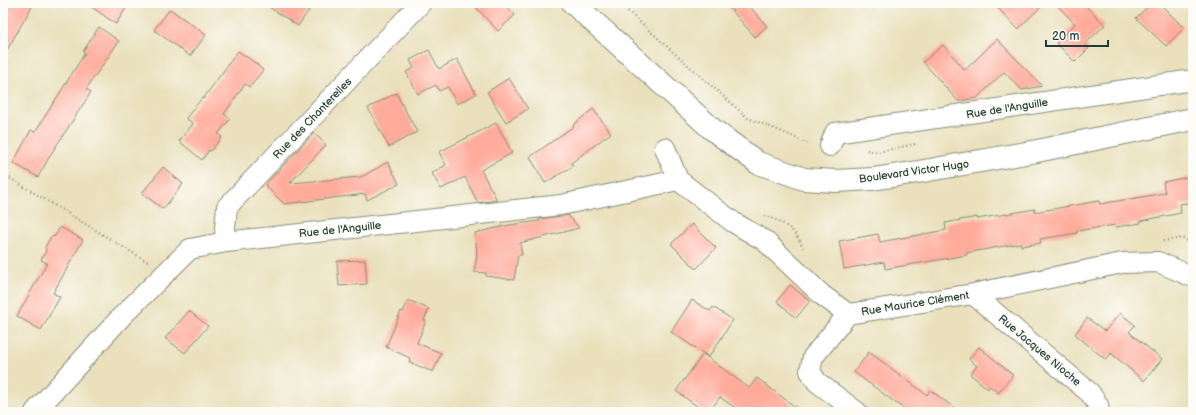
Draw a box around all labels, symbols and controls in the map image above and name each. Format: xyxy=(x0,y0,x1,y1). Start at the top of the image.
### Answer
scale bar xyxy=(1046,22,1108,48)
text: 20 m xyxy=(1052,29,1079,44)
street label: Rue des Chanterelles xyxy=(270,75,355,162)
street label: Rue de l'Anguille xyxy=(965,96,1049,121)
street label: Boulevard Victor Hugo xyxy=(858,157,970,186)
street label: Rue de l'Anguille xyxy=(298,219,382,240)
street label: Rue Maurice Clément xyxy=(860,288,971,318)
street label: Rue Jacques Nioche xyxy=(996,312,1084,389)

